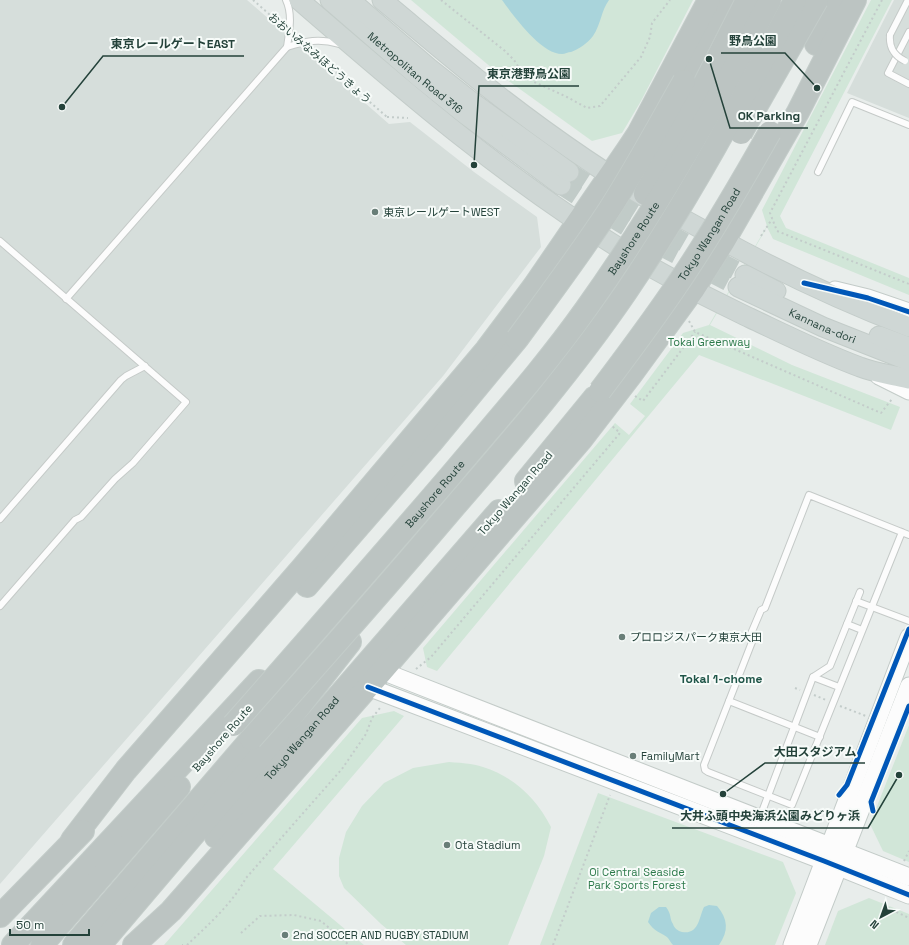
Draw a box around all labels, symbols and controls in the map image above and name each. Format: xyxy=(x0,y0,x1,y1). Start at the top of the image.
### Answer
street label: おおいみなみほどうきょう xyxy=(266,9,374,107)
street label: Metropolitan Road 316 xyxy=(365,29,466,117)
callout: 野鳥公園 xyxy=(721,29,785,53)
callout: 東京レールゲートEAST xyxy=(103,32,244,56)
text: 野鳥公園 xyxy=(729,33,777,49)
text: 東京レールゲートEAST xyxy=(111,36,235,52)
callout: 東京港野鳥公園 xyxy=(479,62,579,86)
text: 東京港野鳥公園 xyxy=(487,66,571,82)
callout: OK Parking xyxy=(730,104,808,128)
text: OK Parking xyxy=(738,108,800,124)
street label: Tokyo Wangan Road xyxy=(675,185,743,284)
street label: Bayshore Route xyxy=(605,199,662,278)
place label: 東京レールゲートWEST xyxy=(383,205,500,219)
marker: 東京レールゲートWEST xyxy=(370,207,380,217)
street label: Kannana-dori xyxy=(787,305,858,346)
park label: Tokai Greenway xyxy=(668,335,750,349)
street label: Tokyo Wangan Road xyxy=(475,448,555,538)
street label: Bayshore Route xyxy=(402,457,468,530)
place label: プロロジスパーク東京大田 xyxy=(630,630,762,644)
marker: プロロジスパーク東京大田 xyxy=(617,632,627,642)
district label: Tokai 1-chome xyxy=(680,671,762,687)
street label: Tokyo Wangan Road xyxy=(262,693,342,783)
street label: Bayshore Route xyxy=(189,701,255,775)
callout: 大田スタジアム xyxy=(765,739,865,763)
text: 大田スタジアム xyxy=(773,744,857,760)
place label: FamilyMart xyxy=(641,749,700,763)
marker: FamilyMart xyxy=(628,751,638,761)
callout: 大井ふ頭中央海浜公園みどりヶ浜 xyxy=(672,804,868,828)
text: 大井ふ頭中央海浜公園みどりヶ浜 xyxy=(680,808,860,824)
place label: Ota Stadium xyxy=(455,838,520,852)
marker: Ota Stadium xyxy=(442,840,452,850)
park label: Oi Central Seaside Park Sports Forest xyxy=(588,865,686,892)
north arrow xyxy=(861,897,901,937)
scale bar xyxy=(10,911,89,937)
text: 50 m xyxy=(16,917,44,933)
text: N xyxy=(867,917,882,932)
place label: 2nd SOCCER AND RUGBY STADIUM xyxy=(293,928,468,942)
marker: 2nd SOCCER AND RUGBY STADIUM xyxy=(280,930,290,940)

